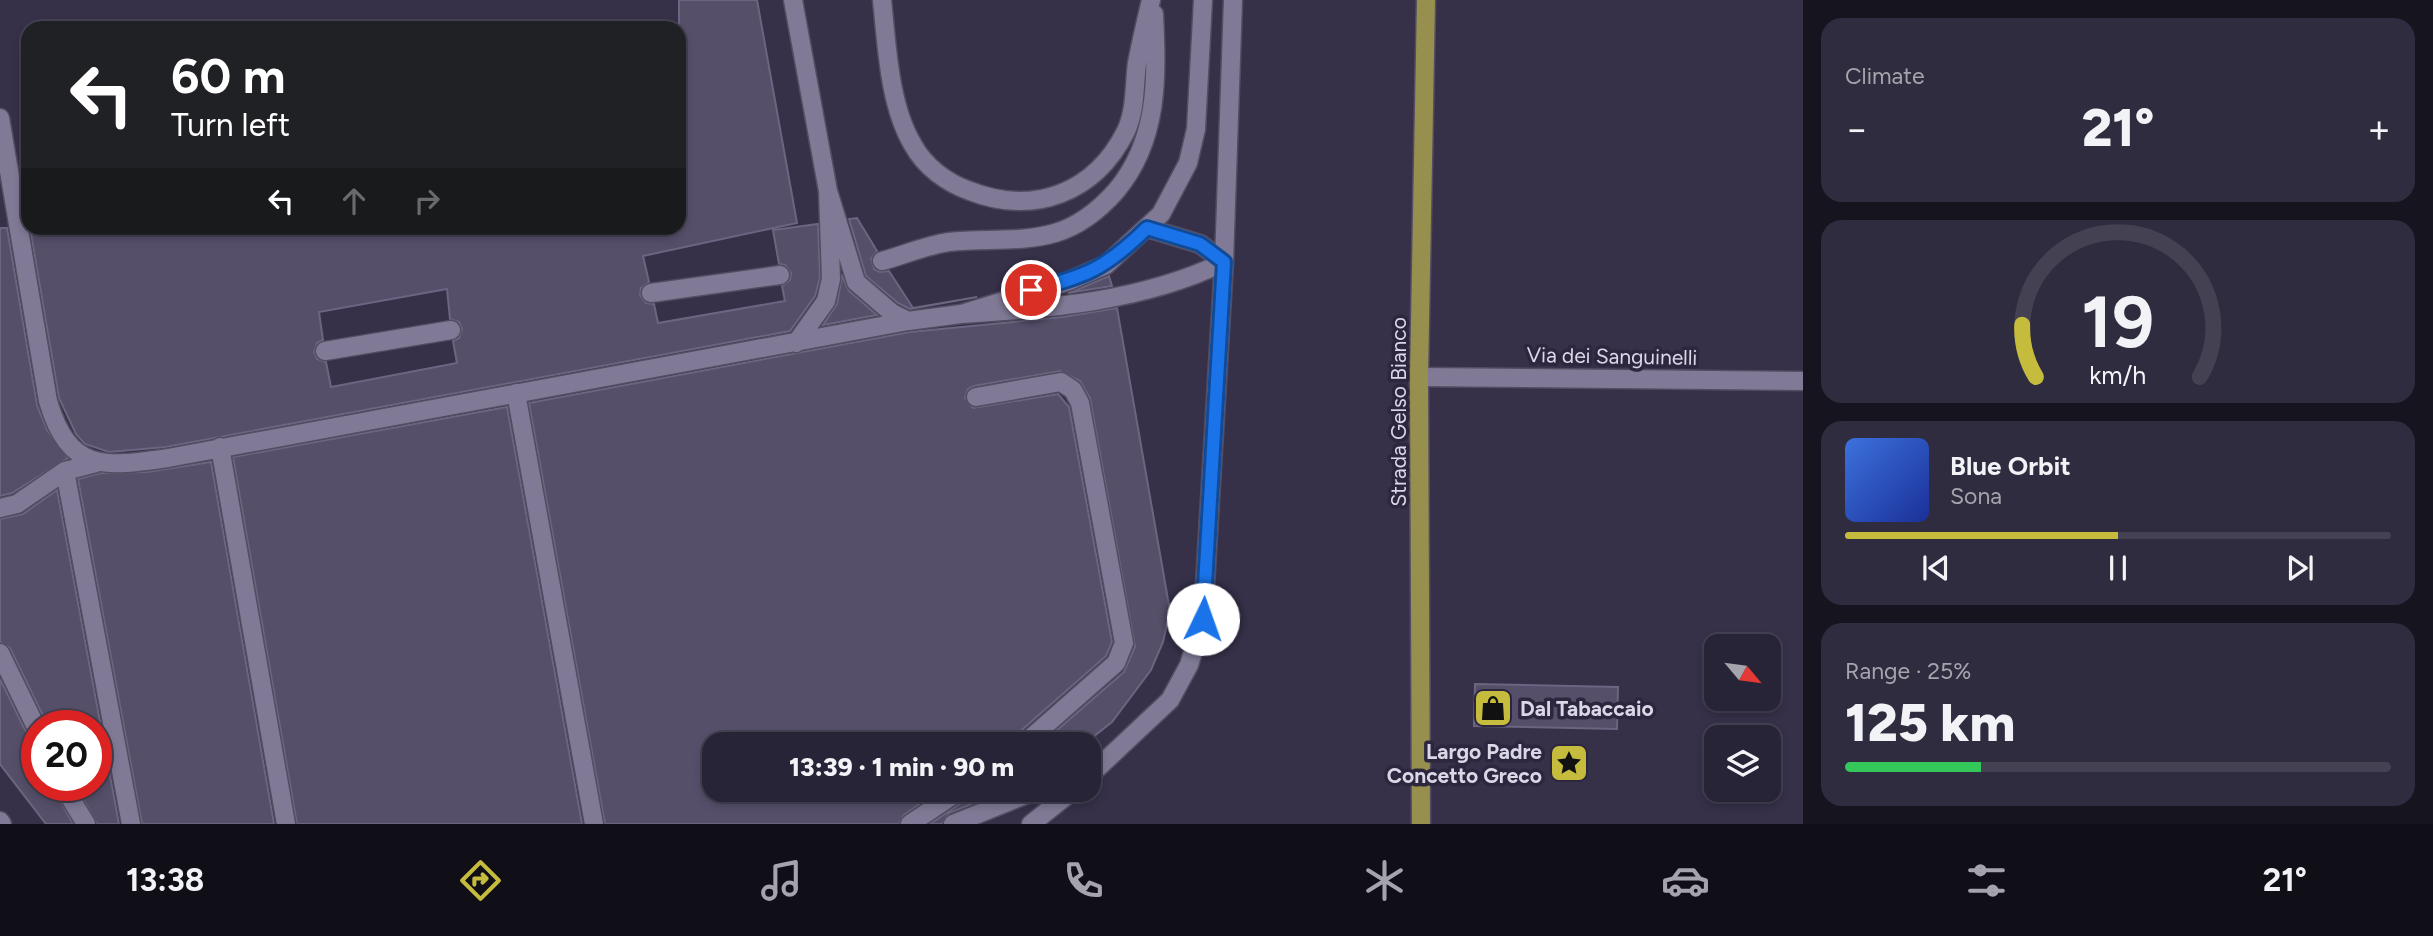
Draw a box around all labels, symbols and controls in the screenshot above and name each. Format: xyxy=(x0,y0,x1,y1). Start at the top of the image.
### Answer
text: 60 m xyxy=(171,46,286,105)
icon: left xyxy=(56,49,147,140)
text: Climate xyxy=(1845,62,1924,90)
text: 21° xyxy=(2082,97,2154,159)
text: Turn left xyxy=(171,106,290,144)
text: − xyxy=(1845,106,1869,152)
text: + xyxy=(2367,106,2391,152)
icon: left xyxy=(262,182,300,220)
icon: ahead xyxy=(335,182,373,220)
icon: right xyxy=(408,182,446,220)
pin xyxy=(1001,260,1061,320)
icon: arrive xyxy=(1012,271,1050,309)
text: 19 xyxy=(2082,279,2154,366)
street label: Strada Gelso Bianco xyxy=(1386,317,1411,507)
street label: Via dei Sanguinelli xyxy=(1526,342,1698,370)
text: km/h xyxy=(2089,360,2147,390)
text: Blue Orbit xyxy=(1950,450,2071,482)
text: Sona xyxy=(1950,482,2002,510)
icon: previous xyxy=(1917,549,1955,587)
icon: pause xyxy=(2099,549,2137,587)
icon: next xyxy=(2281,549,2319,587)
position arrow xyxy=(1166,582,1240,656)
north arrow xyxy=(1704,634,1782,710)
map controls xyxy=(1704,634,1781,802)
text: Range · 25% xyxy=(1845,657,1971,685)
shop icon: Dal Tabaccaio xyxy=(1472,687,1514,729)
text: 125 km xyxy=(1845,692,2015,754)
place label: Dal Tabaccaio xyxy=(1520,696,1654,721)
speed limit sign: 20 xyxy=(21,710,112,801)
button: layers xyxy=(1704,725,1781,802)
place label: Largo Padre Concetto Greco xyxy=(1387,739,1542,788)
place icon: Largo Padre Concetto Greco xyxy=(1548,742,1590,784)
text: 13:39 · 1 min · 90 m xyxy=(789,751,1014,783)
icon: directions xyxy=(456,856,505,905)
icon: music xyxy=(757,856,806,905)
icon: phone xyxy=(1059,856,1108,905)
icon: climate xyxy=(1360,856,1409,905)
icon: car xyxy=(1661,856,1710,905)
icon: filters xyxy=(1962,856,2011,905)
text: 13:38 xyxy=(126,861,204,899)
text: 21° xyxy=(2263,861,2307,899)

